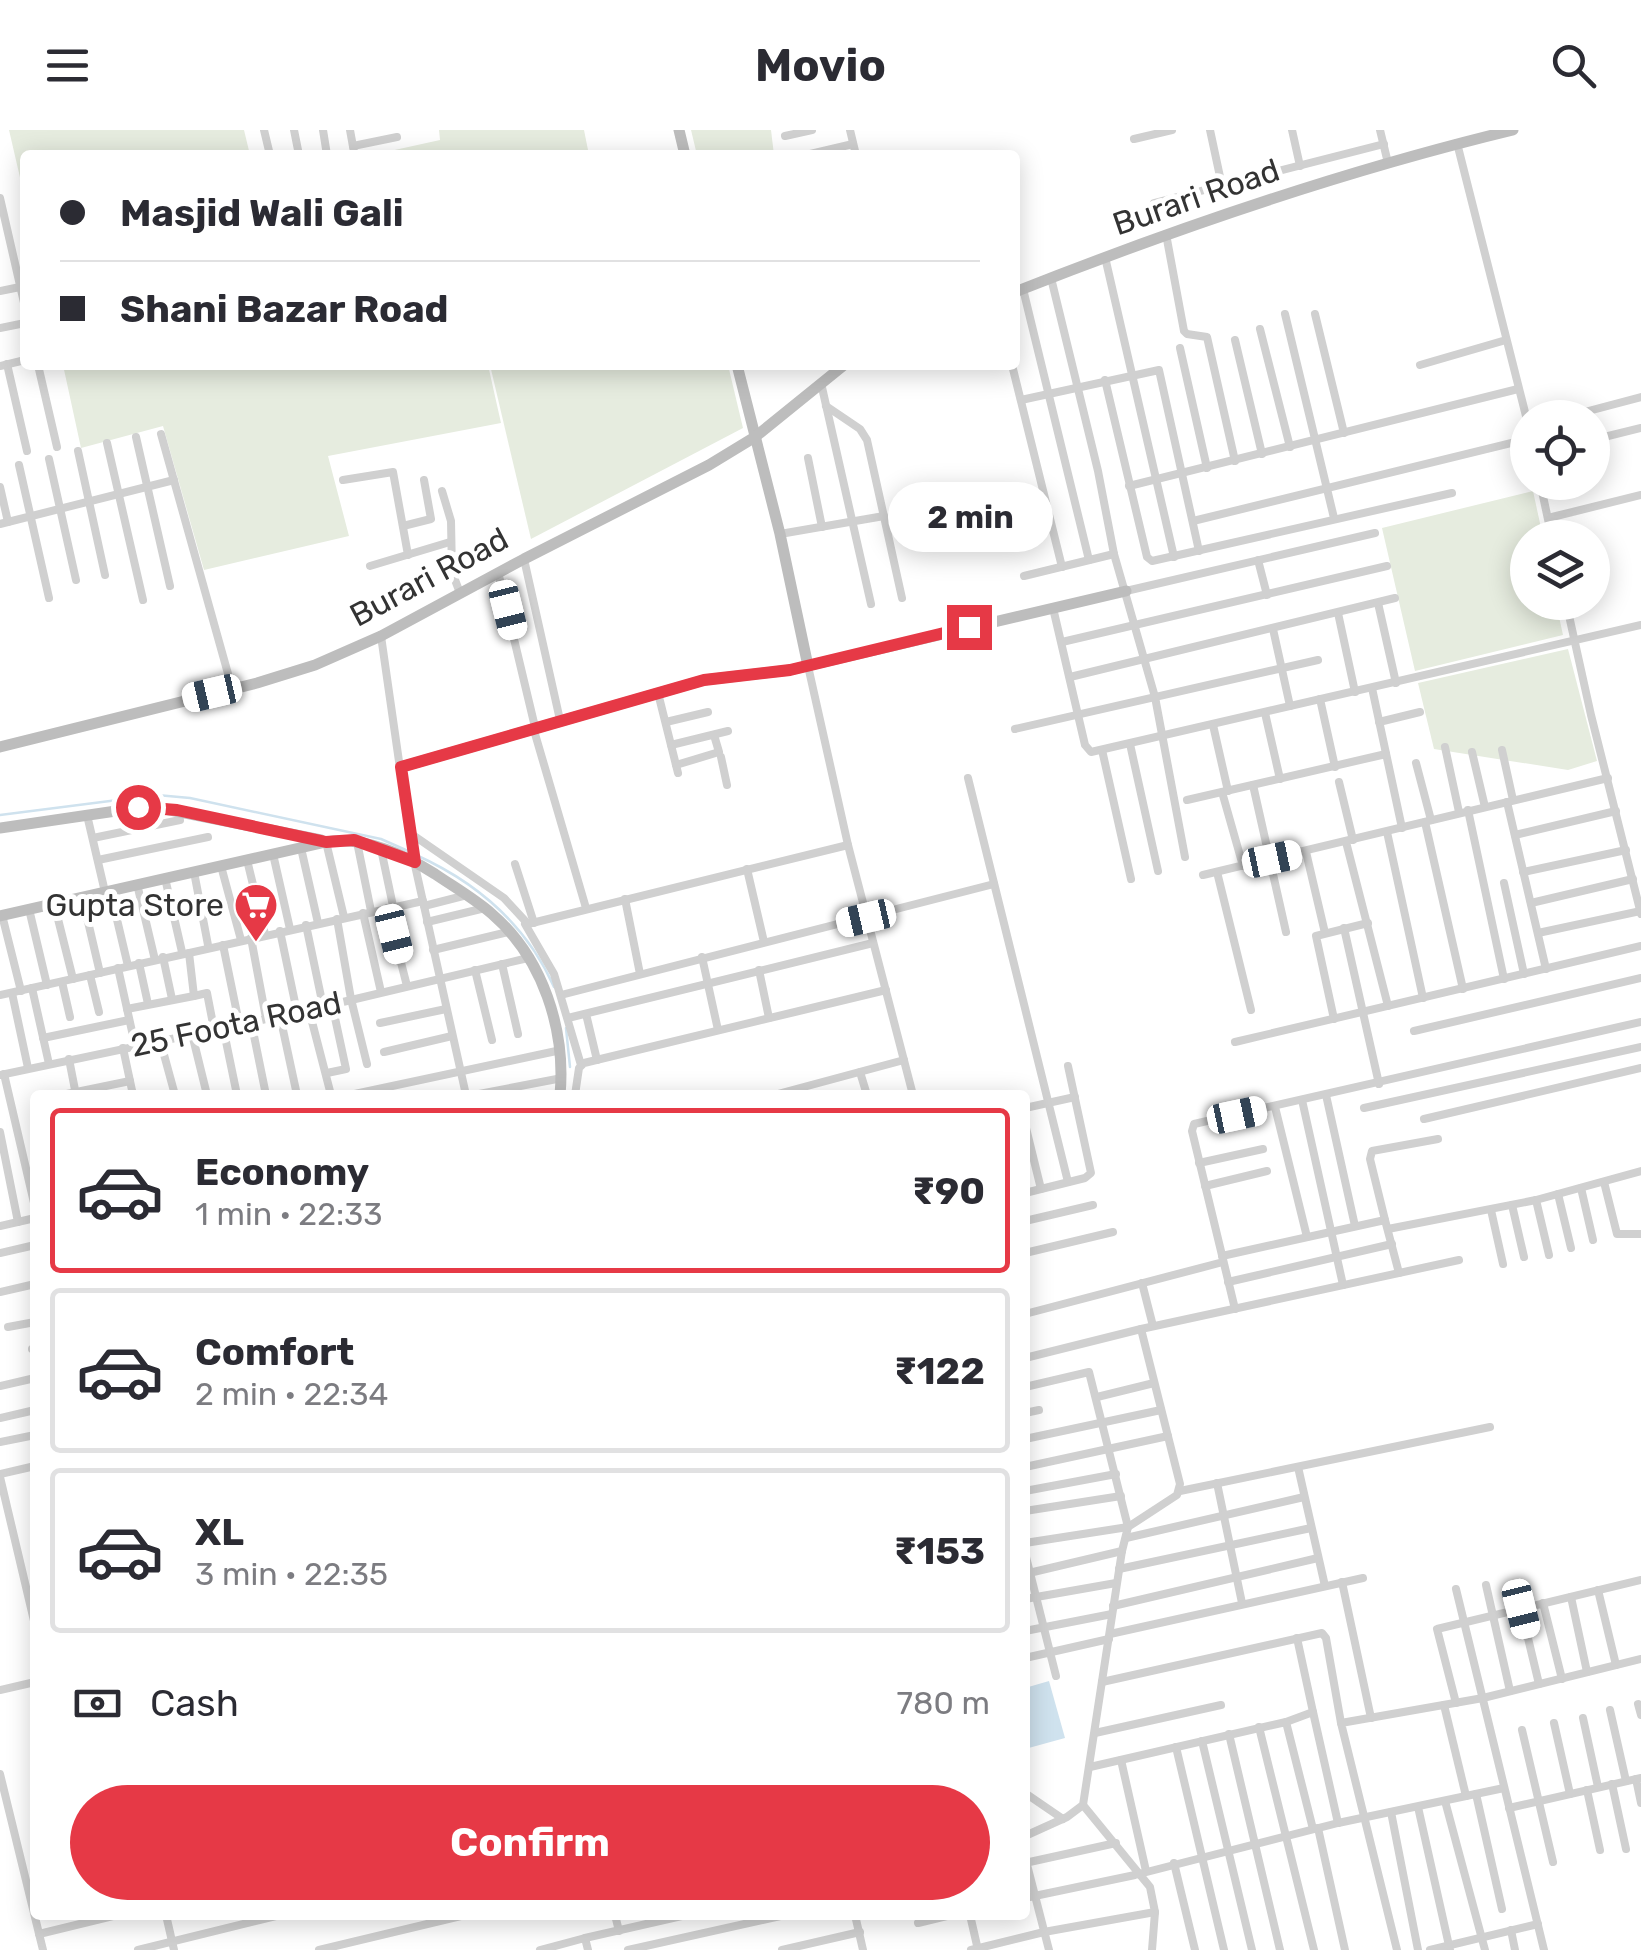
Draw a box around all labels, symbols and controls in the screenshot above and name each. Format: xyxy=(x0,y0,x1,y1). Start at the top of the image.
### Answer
icon: menu xyxy=(40,38,95,93)
icon: search xyxy=(1546,38,1601,93)
text: Movio xyxy=(755,39,886,92)
street label: Burari Road xyxy=(1108,151,1284,243)
text: Masjid Wali Gali xyxy=(120,190,404,236)
text: Shani Bazar Road xyxy=(120,286,449,332)
map controls xyxy=(1510,400,1610,620)
button: locate xyxy=(1510,400,1610,500)
callout: 2 min xyxy=(886,482,1052,552)
text: 2 min xyxy=(927,498,1014,536)
street label: Burari Road xyxy=(343,519,515,635)
button: layers xyxy=(1510,520,1610,620)
car xyxy=(486,577,530,643)
route end xyxy=(947,605,992,650)
car xyxy=(179,672,245,714)
route start xyxy=(116,785,161,830)
car xyxy=(1240,838,1304,880)
supermarket icon: Gupta Store xyxy=(233,882,279,943)
place label: Gupta Store xyxy=(45,886,224,924)
car xyxy=(833,897,899,939)
car xyxy=(372,901,416,967)
street label: 25 Foota Road xyxy=(127,983,345,1065)
car xyxy=(1205,1094,1269,1136)
icon: car xyxy=(75,1146,165,1236)
text: Economy xyxy=(195,1149,369,1195)
text: ₹90 xyxy=(912,1168,985,1214)
text: 1 min · 22:33 xyxy=(195,1195,383,1233)
icon: car xyxy=(75,1326,165,1416)
text: Comfort xyxy=(195,1329,354,1375)
text: ₹122 xyxy=(894,1348,985,1394)
text: 2 min · 22:34 xyxy=(195,1375,388,1413)
icon: car xyxy=(75,1506,165,1596)
text: XL xyxy=(195,1509,244,1555)
text: ₹153 xyxy=(894,1528,985,1574)
text: 3 min · 22:35 xyxy=(195,1555,388,1593)
car xyxy=(1499,1576,1543,1642)
icon: cash xyxy=(70,1676,125,1731)
text: Cash xyxy=(150,1680,239,1726)
text: 780 m xyxy=(897,1684,990,1722)
button: Confirm xyxy=(70,1785,990,1900)

